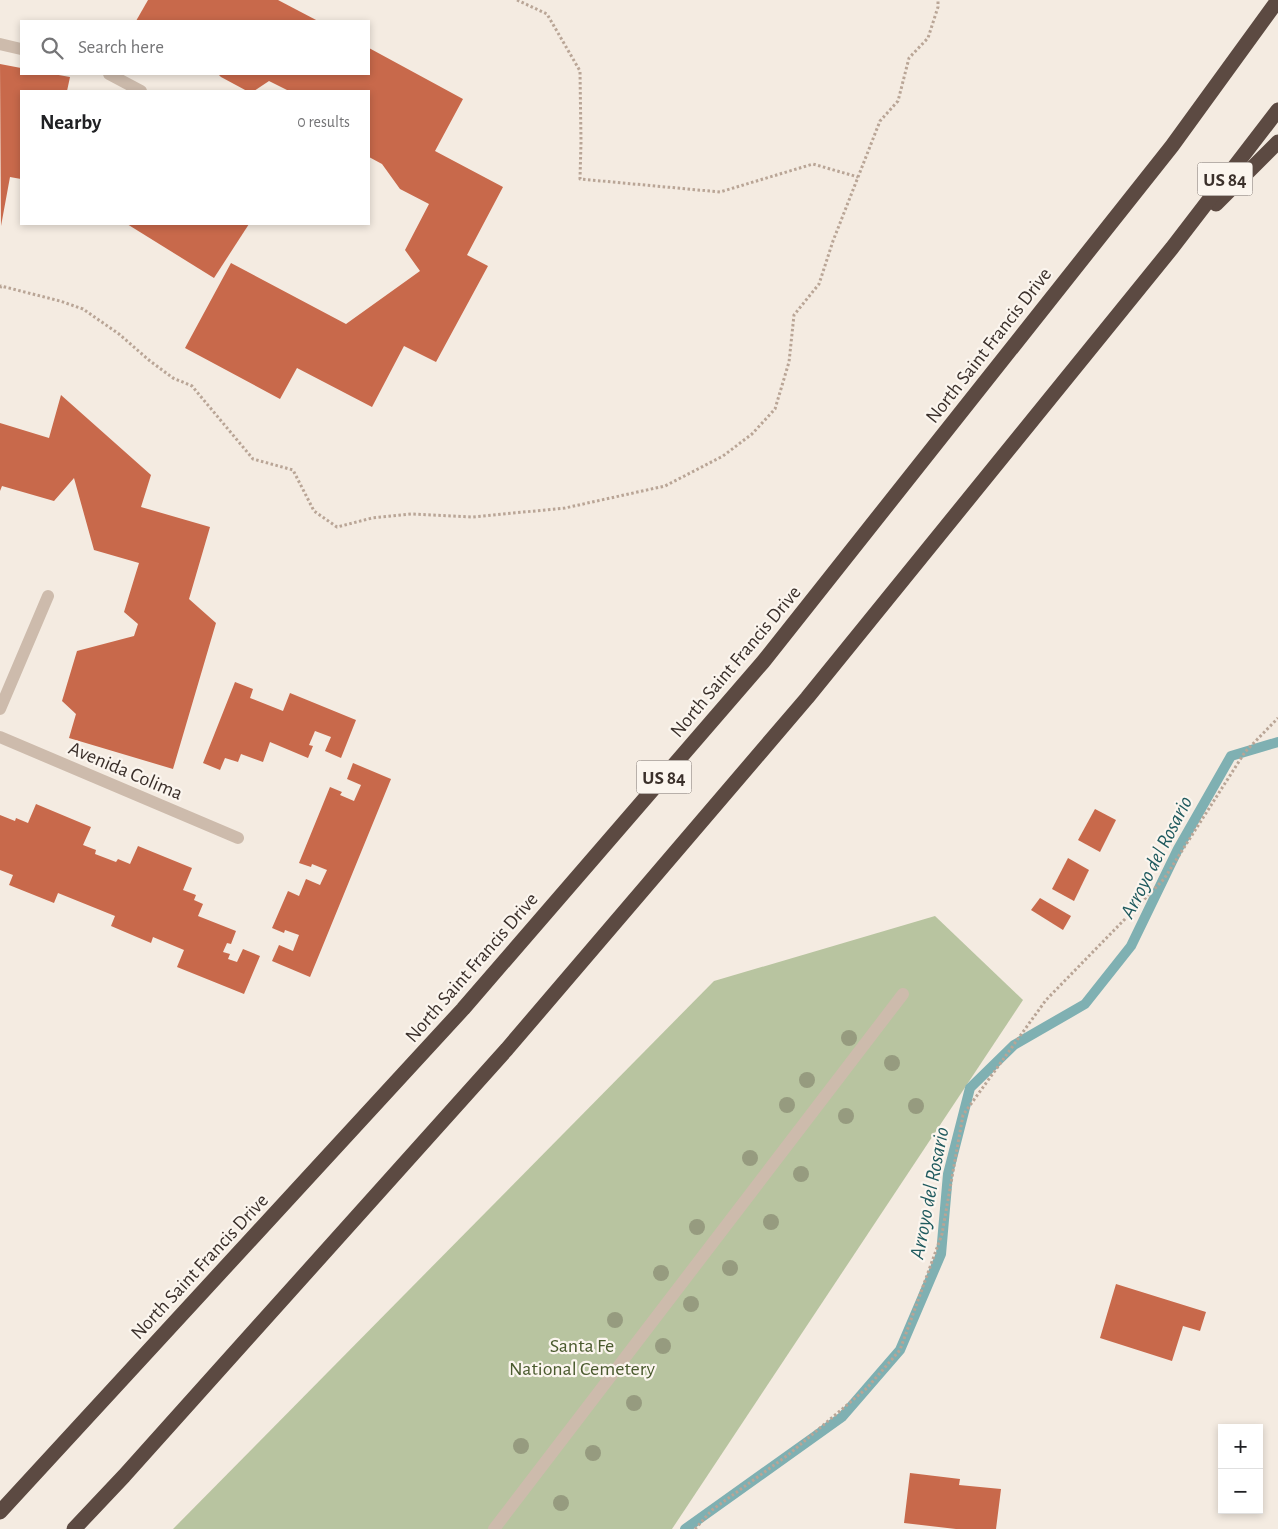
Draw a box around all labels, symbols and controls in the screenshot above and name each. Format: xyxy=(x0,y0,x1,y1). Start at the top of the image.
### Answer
search box xyxy=(20,20,370,75)
icon: search xyxy=(38,34,66,62)
text: Search here xyxy=(78,38,164,57)
text: Nearby xyxy=(40,112,101,133)
text: 0 results xyxy=(297,114,350,130)
road number: US 84 xyxy=(1198,162,1252,195)
street label: North Saint Francis Drive xyxy=(922,264,1055,427)
street label: North Saint Francis Drive xyxy=(667,582,805,741)
street label: Avenida Colima xyxy=(66,738,185,804)
road number: US 84 xyxy=(636,760,692,794)
water label: Arroyo del Rosario xyxy=(1116,793,1196,923)
street label: North Saint Francis Drive xyxy=(402,889,542,1046)
water label: Arroyo del Rosario xyxy=(906,1125,953,1262)
street label: North Saint Francis Drive xyxy=(127,1190,272,1343)
park label: Santa Fe National Cemetery xyxy=(509,1336,656,1379)
map controls xyxy=(1218,1424,1263,1514)
button: + xyxy=(1218,1424,1263,1469)
button: − xyxy=(1218,1469,1263,1514)

